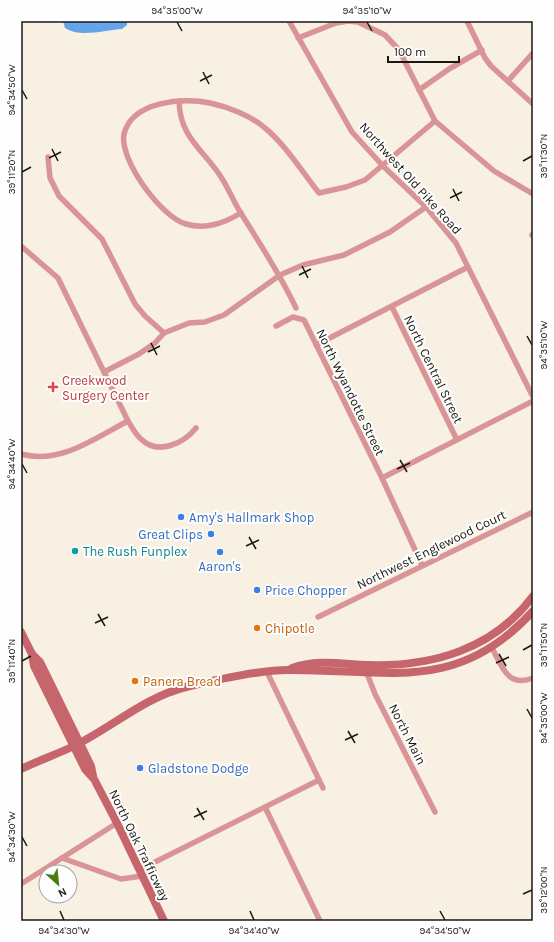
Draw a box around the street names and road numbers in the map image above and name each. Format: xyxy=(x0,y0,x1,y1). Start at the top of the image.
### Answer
street label: Northwest Old Pike Road xyxy=(356,119,465,237)
street label: North Central Street xyxy=(401,313,466,426)
street label: North Wyandotte Street xyxy=(313,326,388,458)
street label: Northwest Englewood Court xyxy=(354,507,508,592)
street label: North Main xyxy=(386,701,429,767)
street label: North Oak Trafficway xyxy=(106,787,173,903)

